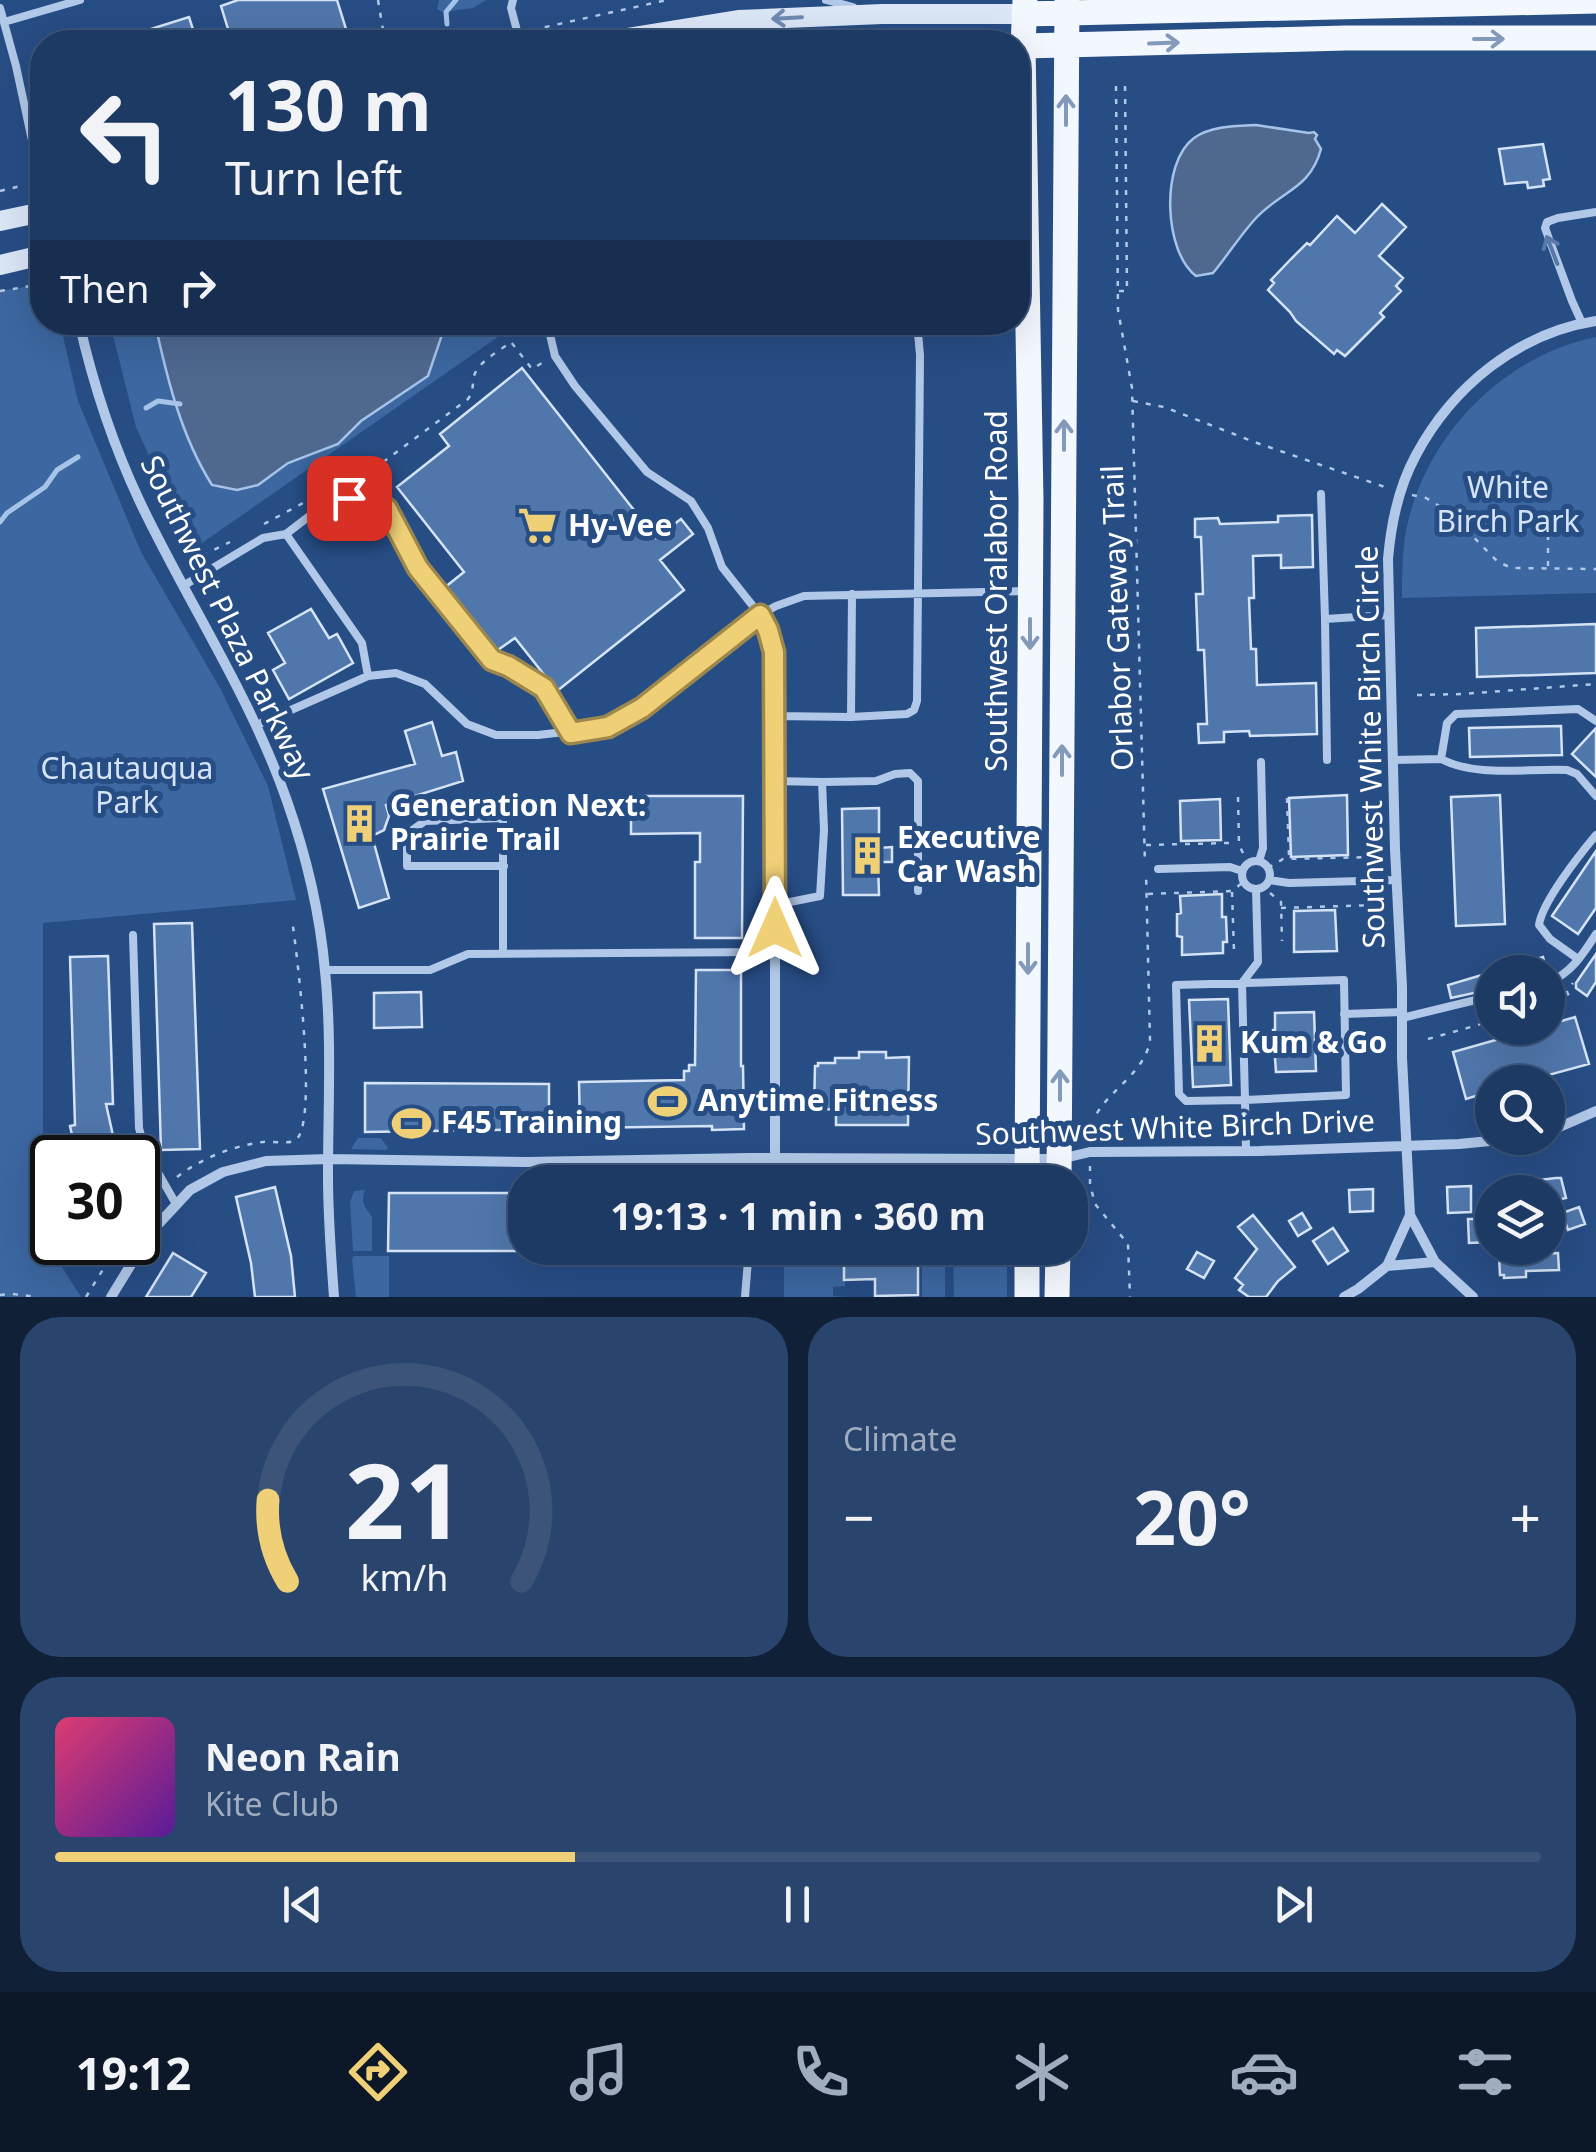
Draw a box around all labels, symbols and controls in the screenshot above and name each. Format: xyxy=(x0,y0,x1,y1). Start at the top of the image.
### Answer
one-way arrow xyxy=(772,9,804,28)
one-way arrow xyxy=(1472,30,1504,48)
one-way arrow xyxy=(1147,34,1179,53)
text: 130 m xyxy=(225,56,432,152)
icon: left xyxy=(60,70,190,200)
one-way arrow xyxy=(1056,95,1076,128)
text: Turn left xyxy=(225,147,402,208)
one-way arrow xyxy=(1541,235,1559,265)
icon: right xyxy=(170,260,225,315)
text: Then xyxy=(60,262,150,314)
street label: Southwest Oralabor Road xyxy=(975,410,1016,772)
one-way arrow xyxy=(1054,420,1073,452)
street label: Southwest Plaza Parkway xyxy=(132,448,325,787)
pin xyxy=(307,456,392,541)
street label: Orlabor Gateway Trail xyxy=(1091,465,1142,772)
park label: White Birch Park xyxy=(1436,466,1580,541)
icon: arrive xyxy=(322,471,377,526)
place label: Hy-Vee xyxy=(568,504,672,545)
supermarket icon: Hy-Vee xyxy=(517,505,559,547)
street label: Southwest White Birch Circle xyxy=(1345,545,1394,949)
one-way arrow xyxy=(1020,616,1040,649)
one-way arrow xyxy=(1052,745,1071,777)
park label: Chautauqua Park xyxy=(41,747,213,822)
place label: Generation Next: Prairie Trail xyxy=(390,784,646,859)
building icon: Generation Next: Prairie Trail xyxy=(339,802,381,844)
place label: Executive Car Wash xyxy=(897,816,1040,891)
building icon: Executive Car Wash xyxy=(846,834,888,876)
position arrow xyxy=(723,876,827,980)
one-way arrow xyxy=(1018,942,1038,974)
map controls xyxy=(1475,955,1565,1265)
button: sound xyxy=(1475,955,1565,1045)
place label: Kum & Go xyxy=(1240,1021,1387,1062)
building icon: Kum & Go xyxy=(1189,1022,1231,1064)
button: search xyxy=(1475,1065,1565,1155)
one-way arrow xyxy=(1050,1070,1070,1102)
place label: Anytime Fitness xyxy=(698,1079,938,1120)
sports icon: Anytime Fitness xyxy=(647,1080,689,1122)
street label: Southwest White Birch Drive xyxy=(974,1099,1375,1154)
place label: F45 Training xyxy=(441,1101,622,1142)
sports icon: F45 Training xyxy=(390,1102,432,1144)
speed limit sign: 30 xyxy=(30,1135,160,1265)
button: layers xyxy=(1475,1175,1565,1265)
text: 19:13 · 1 min · 360 m xyxy=(610,1189,986,1241)
text: Climate xyxy=(843,1417,957,1460)
text: 21 xyxy=(345,1428,463,1569)
text: 20° xyxy=(1133,1465,1251,1567)
text: − xyxy=(843,1479,874,1554)
text: + xyxy=(1510,1479,1541,1554)
text: km/h xyxy=(360,1553,448,1601)
text: Neon Rain xyxy=(205,1730,401,1782)
text: Kite Club xyxy=(205,1782,339,1825)
icon: previous xyxy=(275,1877,330,1932)
icon: pause xyxy=(770,1877,825,1932)
icon: next xyxy=(1266,1877,1321,1932)
icon: directions xyxy=(343,2037,413,2107)
icon: music xyxy=(564,2037,634,2107)
icon: phone xyxy=(786,2037,856,2107)
icon: climate xyxy=(1007,2037,1077,2107)
icon: car xyxy=(1229,2037,1299,2107)
icon: filters xyxy=(1450,2037,1520,2107)
text: 19:12 xyxy=(76,2042,191,2103)

